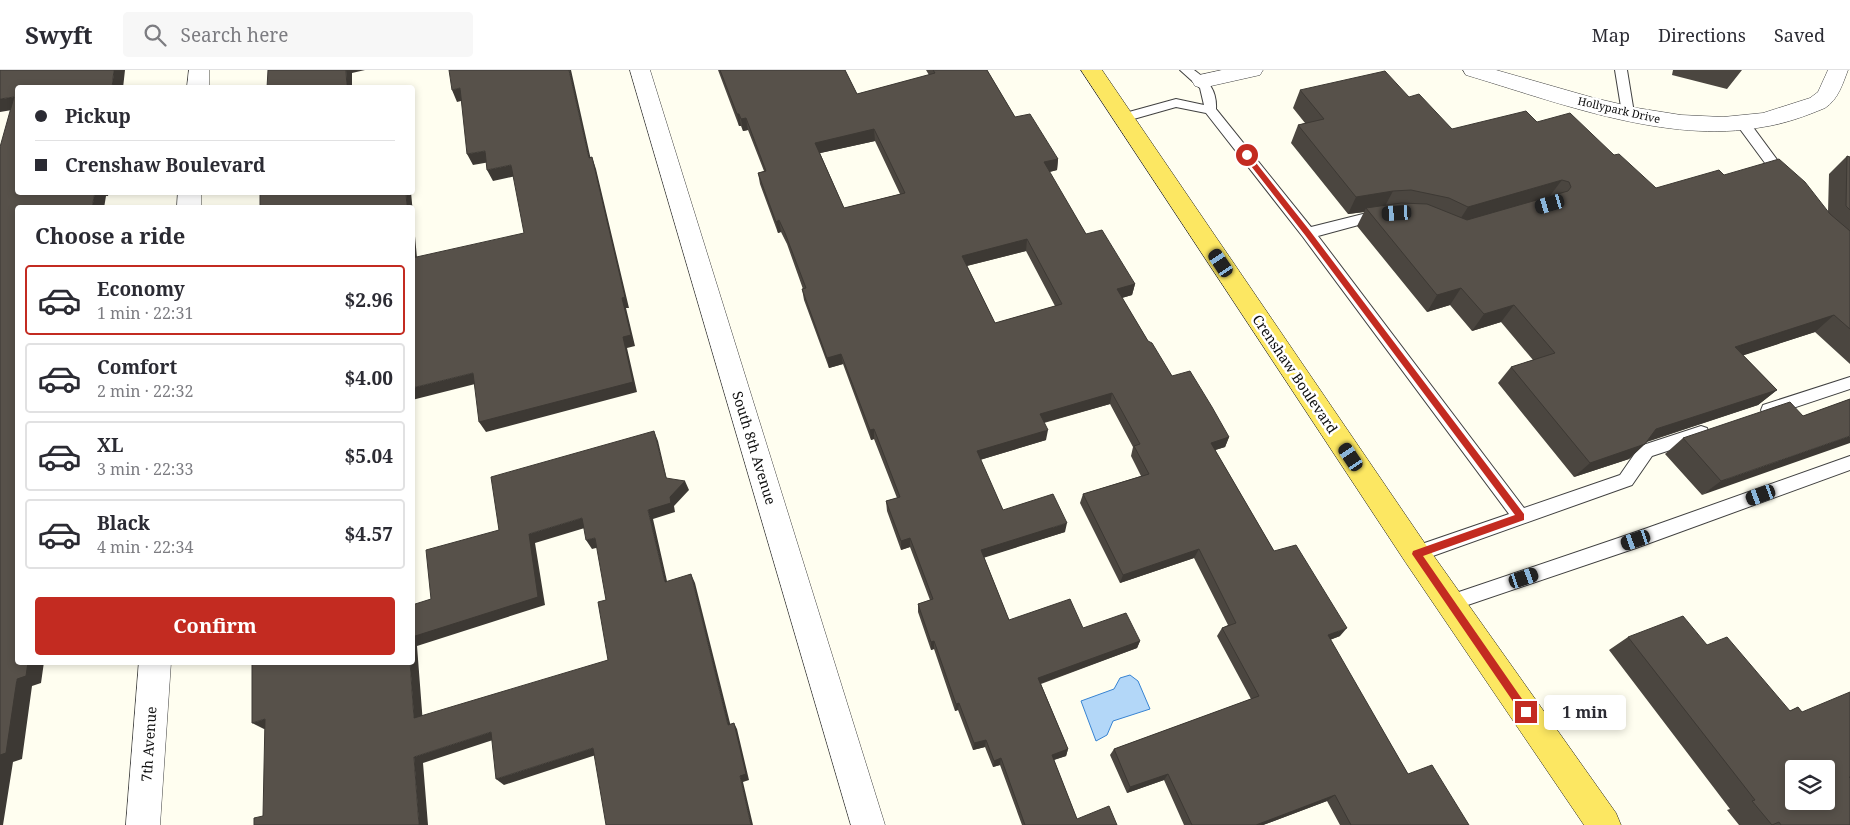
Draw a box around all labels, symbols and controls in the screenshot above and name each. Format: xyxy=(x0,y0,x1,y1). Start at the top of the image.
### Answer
search box xyxy=(123,12,473,57)
text: Swyft xyxy=(25,18,93,51)
icon: search xyxy=(141,21,169,49)
text: Search here xyxy=(181,22,288,48)
text: Map xyxy=(1592,23,1630,47)
text: Directions xyxy=(1658,23,1746,47)
text: Saved xyxy=(1774,23,1825,47)
street label: Hollypark Drive xyxy=(1576,93,1662,126)
text: Pickup xyxy=(65,103,131,129)
route start xyxy=(1236,144,1258,166)
text: Crenshaw Boulevard xyxy=(65,152,265,178)
car xyxy=(1533,193,1566,215)
car xyxy=(1381,205,1412,221)
text: Choose a ride xyxy=(35,220,185,250)
car xyxy=(1206,246,1235,280)
text: Economy xyxy=(97,276,185,302)
icon: car xyxy=(37,278,82,323)
text: $2.96 xyxy=(344,287,393,313)
text: 1 min · 22:31 xyxy=(97,302,193,324)
street label: Crenshaw Boulevard xyxy=(1248,311,1343,437)
text: Comfort xyxy=(97,354,177,380)
icon: car xyxy=(37,356,82,401)
text: $4.00 xyxy=(344,365,393,391)
text: 2 min · 22:32 xyxy=(97,380,193,402)
street label: South 8th Avenue xyxy=(728,389,781,507)
text: XL xyxy=(97,432,123,458)
icon: car xyxy=(37,434,82,479)
car xyxy=(1336,440,1365,474)
text: $5.04 xyxy=(344,443,393,469)
text: 3 min · 22:33 xyxy=(97,458,193,480)
car xyxy=(1744,483,1777,507)
text: Black xyxy=(97,510,150,536)
icon: car xyxy=(37,512,82,557)
text: $4.57 xyxy=(344,521,393,547)
car xyxy=(1619,528,1652,552)
text: 4 min · 22:34 xyxy=(97,536,193,558)
car xyxy=(1507,566,1540,590)
button: Confirm xyxy=(35,597,395,655)
callout: 1 min xyxy=(1544,694,1626,730)
route end xyxy=(1515,701,1537,723)
text: 1 min xyxy=(1562,701,1608,723)
street label: 7th Avenue xyxy=(136,706,161,782)
map controls xyxy=(1785,760,1835,810)
button: layers xyxy=(1785,760,1835,810)

